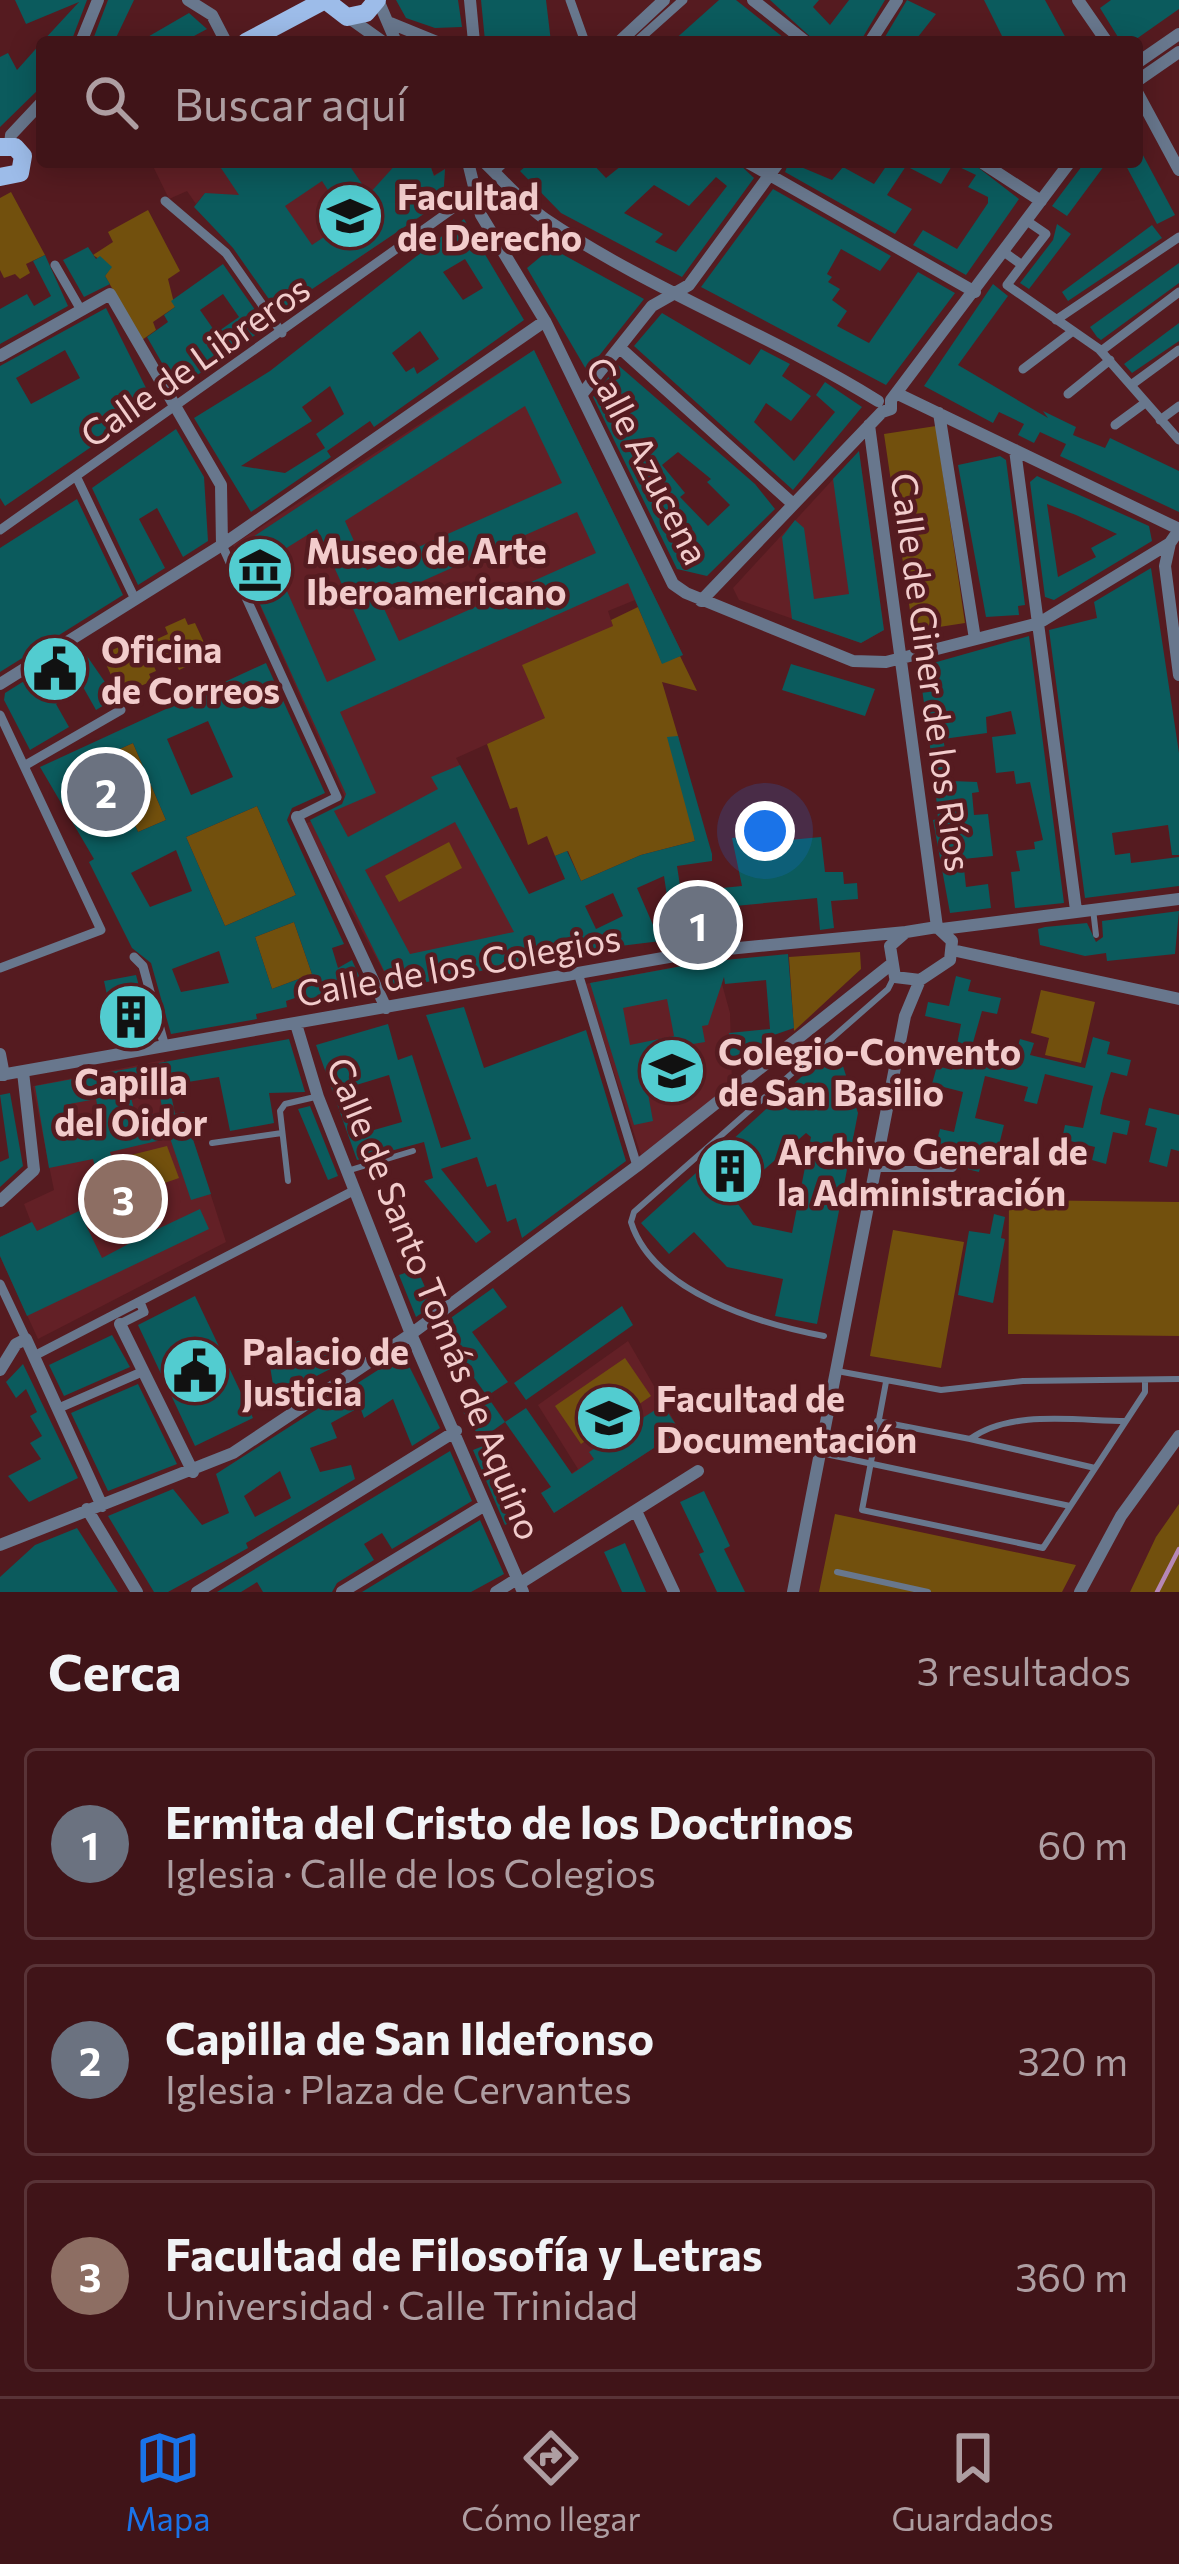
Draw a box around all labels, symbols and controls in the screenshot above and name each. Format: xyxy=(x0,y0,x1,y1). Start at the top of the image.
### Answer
search box xyxy=(36,36,1143,168)
icon: search xyxy=(78,69,144,135)
text: Buscar aquí xyxy=(174,75,408,130)
place label: Facultad de Derecho xyxy=(397,173,582,258)
school or university icon: Facultad de Derecho xyxy=(315,181,385,251)
street label: Calle de Libreros xyxy=(71,265,317,455)
street label: Calle Azucena xyxy=(578,349,720,571)
street label: Calle de Giner de los Ríos xyxy=(883,470,983,874)
place label: Museo de Arte Iberoamericano xyxy=(306,527,566,612)
museum icon: Museo de Arte Iberoamericano xyxy=(225,535,295,605)
place label: Oficina de Correos xyxy=(101,626,280,711)
public building icon: Oficina de Correos xyxy=(20,634,90,704)
pin: 2 xyxy=(67,747,145,837)
your location xyxy=(735,801,795,861)
pin: 1 xyxy=(659,880,737,970)
street label: Calle de los Colegios xyxy=(292,914,624,1014)
building icon: Capilla del Oidor xyxy=(96,982,166,1052)
place label: Colegio-Convento de San Basilio xyxy=(718,1028,1021,1113)
school or university icon: Colegio-Convento de San Basilio xyxy=(637,1036,707,1106)
street label: Calle de Santo Tomás de Aquino xyxy=(319,1050,553,1546)
place label: Capilla del Oidor xyxy=(54,1058,208,1143)
place label: Archivo General de la Administración xyxy=(777,1128,1088,1213)
building icon: Archivo General de la Administración xyxy=(695,1136,765,1206)
pin: 3 xyxy=(84,1154,162,1244)
place label: Palacio de Justicia xyxy=(242,1328,409,1413)
public building icon: Palacio de Justicia xyxy=(160,1336,230,1406)
place label: Facultad de Documentación xyxy=(656,1375,917,1460)
school or university icon: Facultad de Documentación xyxy=(574,1383,644,1453)
text: Cerca xyxy=(48,1639,182,1702)
text: 3 resultados xyxy=(917,1646,1131,1694)
text: Ermita del Cristo de los Doctrinos xyxy=(165,1793,853,1848)
text: 1 xyxy=(81,1820,99,1868)
text: 60 m xyxy=(1037,1820,1128,1868)
text: Iglesia · Calle de los Colegios xyxy=(165,1848,656,1896)
text: Capilla de San Ildefonso xyxy=(165,2009,654,2064)
text: 2 xyxy=(79,2036,101,2084)
text: 320 m xyxy=(1017,2036,1128,2084)
text: Iglesia · Plaza de Cervantes xyxy=(165,2064,632,2112)
text: Facultad de Filosofía y Letras xyxy=(165,2225,763,2280)
text: 3 xyxy=(79,2252,101,2300)
text: 360 m xyxy=(1015,2252,1128,2300)
text: Universidad · Calle Trinidad xyxy=(165,2280,638,2328)
tab: Mapa xyxy=(125,2425,211,2538)
tab: Cómo llegar xyxy=(461,2425,641,2538)
tab: Guardados xyxy=(891,2425,1054,2538)

